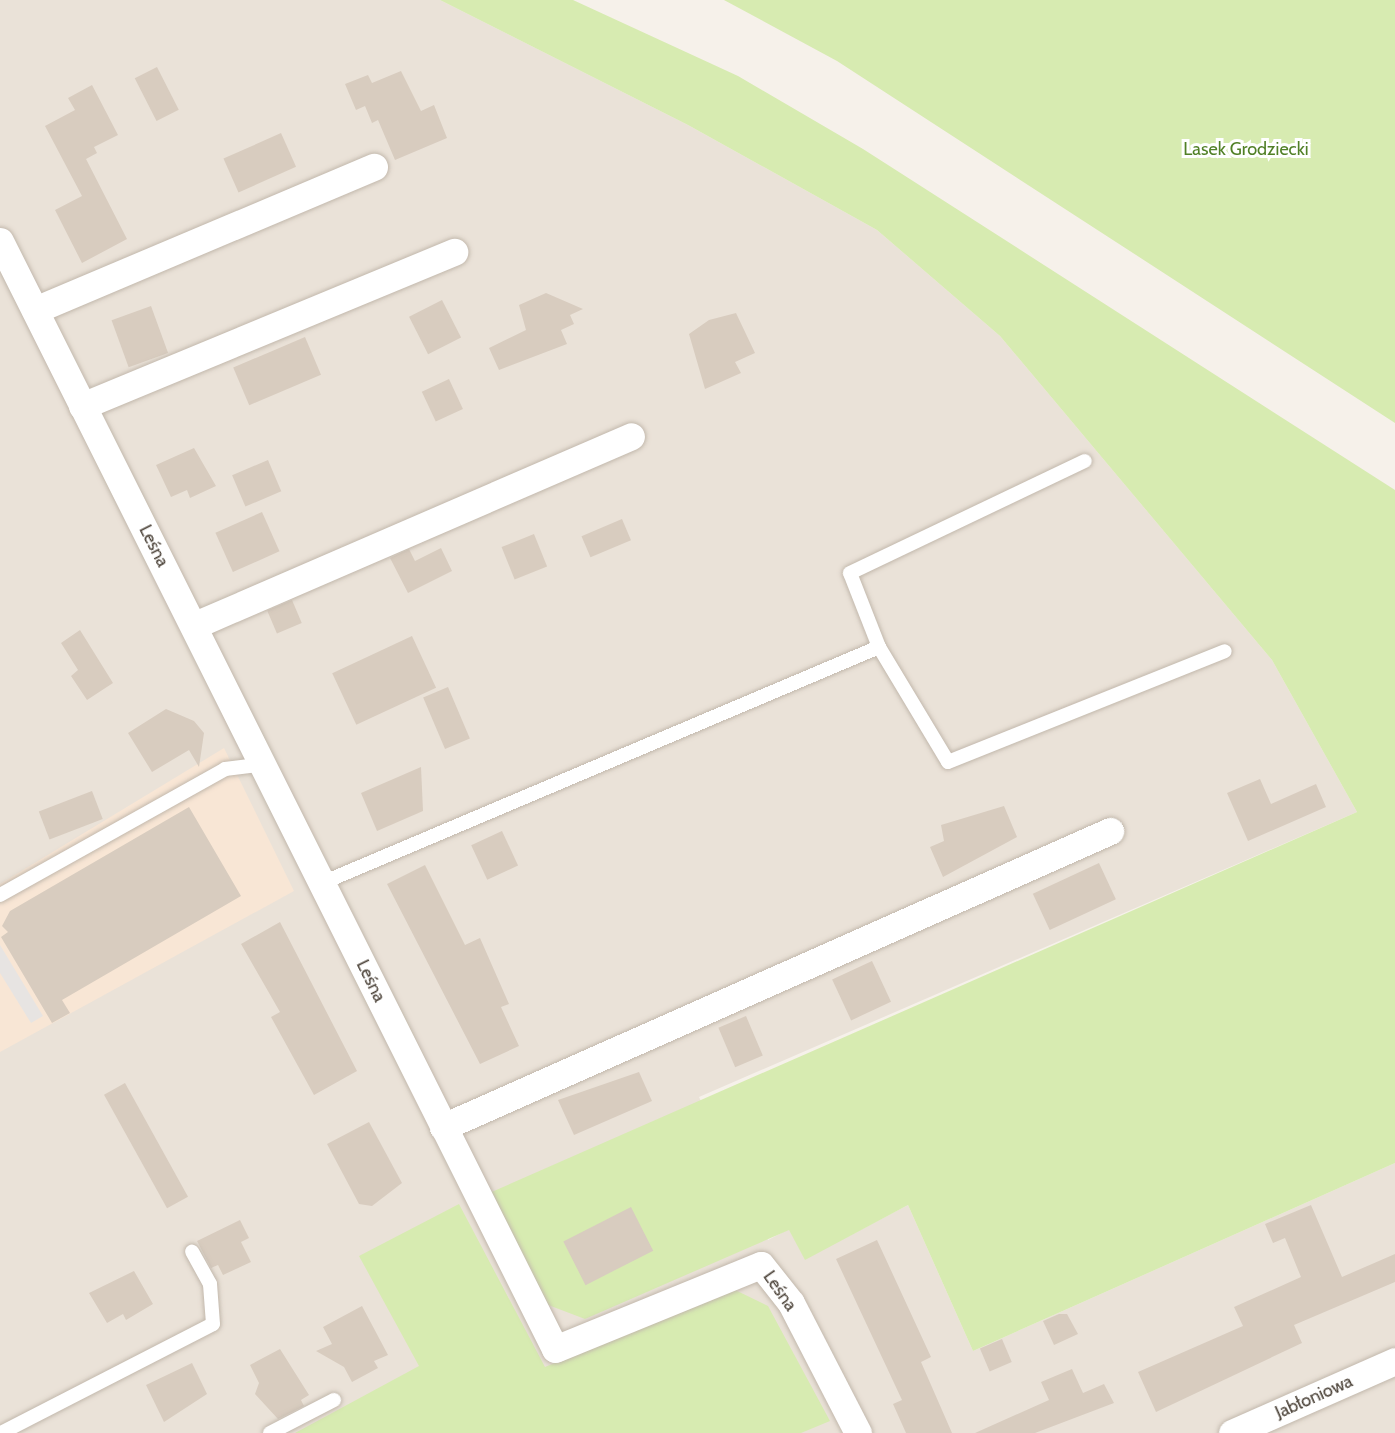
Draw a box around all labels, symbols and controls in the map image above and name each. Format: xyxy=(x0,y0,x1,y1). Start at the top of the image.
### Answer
park label: Lasek Grodziecki xyxy=(1183,138,1309,160)
street label: Leśna xyxy=(134,521,174,571)
street label: Leśna xyxy=(352,956,390,1006)
street label: Leśna xyxy=(758,1267,802,1315)
street label: Jabłoniowa xyxy=(1272,1370,1356,1424)

